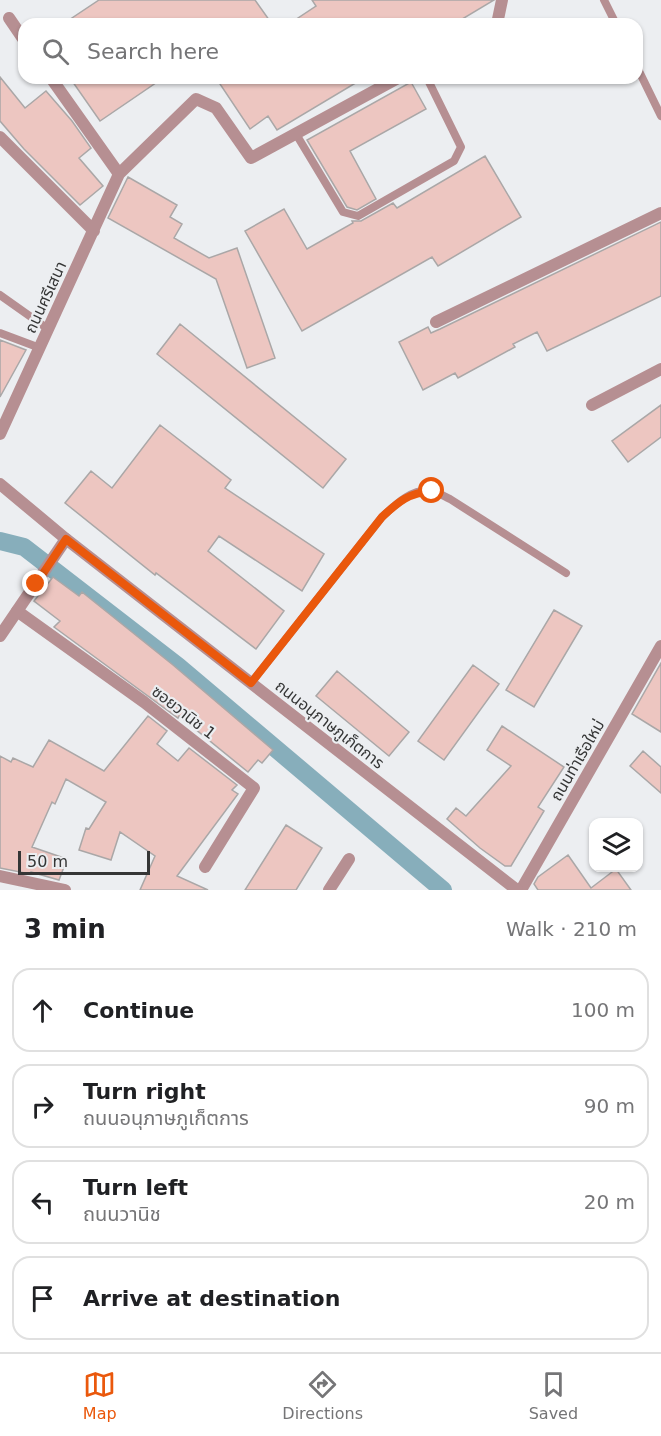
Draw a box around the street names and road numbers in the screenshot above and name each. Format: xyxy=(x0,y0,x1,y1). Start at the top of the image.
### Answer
street label: ถนนศรีเสนา xyxy=(21,258,70,336)
street label: ถนนอนุภาษภูเก็ตการ xyxy=(272,676,388,773)
street label: ซอยวานิช 1 xyxy=(148,682,219,743)
street label: ถนนท่าเรือใหม่ xyxy=(546,716,608,804)

